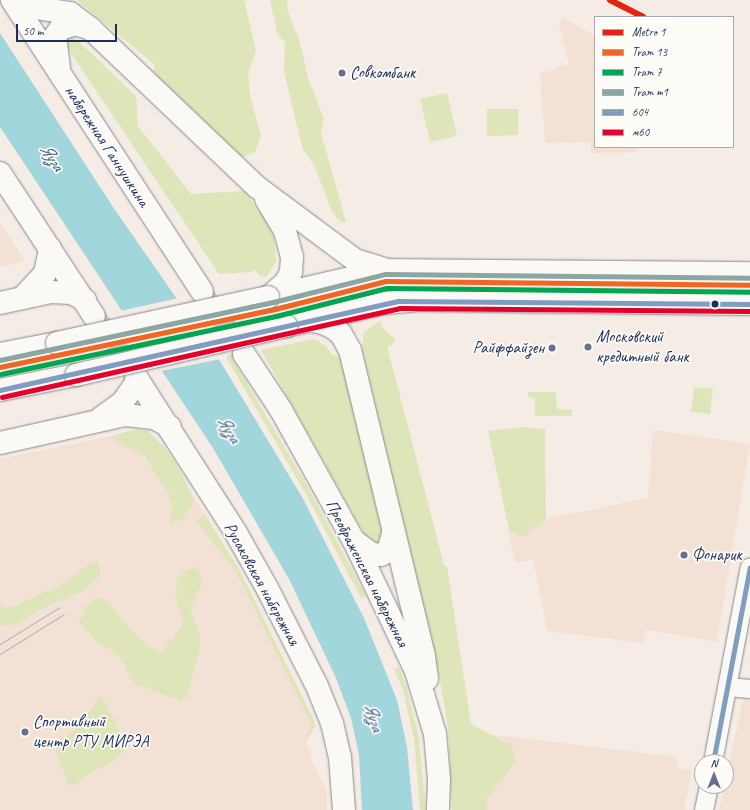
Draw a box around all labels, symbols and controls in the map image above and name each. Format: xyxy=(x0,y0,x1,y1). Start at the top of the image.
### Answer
scale bar xyxy=(18,16,119,42)
legend xyxy=(594,16,734,148)
text: 50 m xyxy=(23,23,43,39)
text: Metro 1 xyxy=(632,24,665,40)
text: Tram 13 xyxy=(632,44,667,60)
place label: Совкомбанк xyxy=(350,63,415,83)
text: Tram 7 xyxy=(632,64,662,80)
marker: Совкомбанк xyxy=(337,68,347,78)
street label: набережная Ганнушкина xyxy=(61,83,153,209)
text: Tram т1 xyxy=(632,84,668,100)
text: 604 xyxy=(632,104,648,120)
text: м60 xyxy=(632,124,649,140)
water label: Яуза xyxy=(35,139,69,175)
unlabelled marker xyxy=(710,299,720,309)
place label: Московский кредитный банк xyxy=(596,327,689,367)
place label: Райффайзен xyxy=(473,338,544,358)
marker: Московский кредитный банк xyxy=(583,342,593,352)
marker: Райффайзен xyxy=(547,343,557,353)
water label: Яуза xyxy=(212,411,246,447)
street label: Преображенская набережная xyxy=(321,496,413,650)
street label: Русаковская набережная xyxy=(220,519,304,649)
place label: Фонарик xyxy=(692,545,742,565)
marker: Фонарик xyxy=(679,550,689,560)
water label: Яуза xyxy=(360,701,388,733)
place label: Спортивный центр РТУ МИРЭА xyxy=(33,712,149,752)
marker: Спортивный центр РТУ МИРЭА xyxy=(20,727,30,737)
north arrow xyxy=(694,754,734,794)
text: N xyxy=(711,756,717,770)

